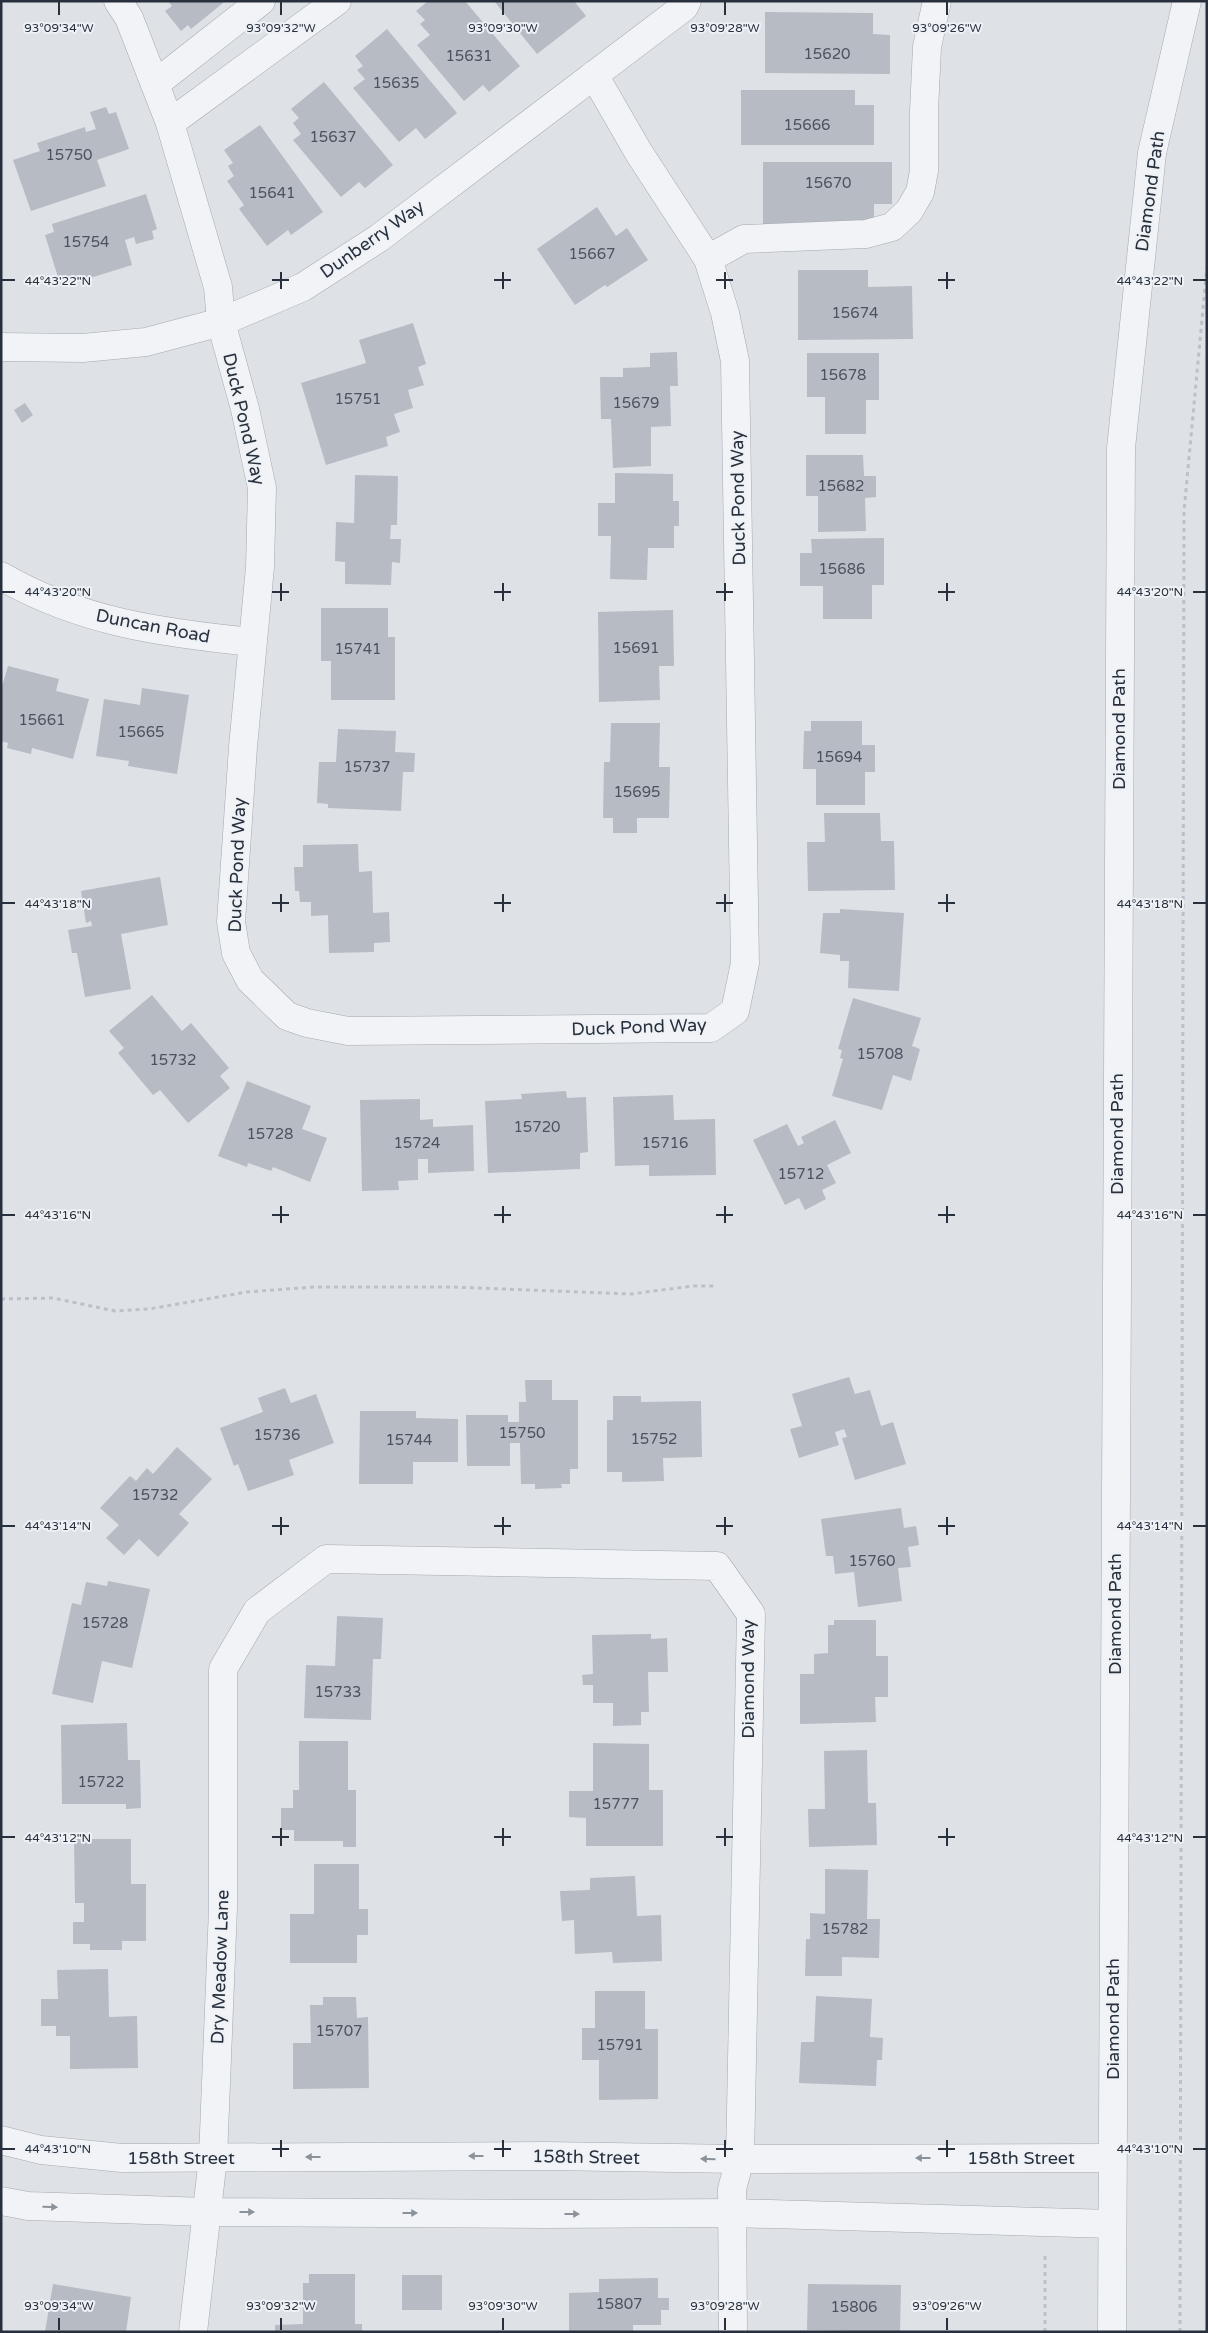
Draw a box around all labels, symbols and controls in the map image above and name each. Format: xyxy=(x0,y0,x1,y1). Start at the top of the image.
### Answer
text: 93°09'34"W xyxy=(24,21,94,35)
text: 93°09'32"W xyxy=(246,21,316,35)
text: 93°09'30"W xyxy=(468,21,538,35)
text: 93°09'28"W xyxy=(690,21,760,35)
text: 93°09'26"W xyxy=(912,21,982,35)
house number: 15620 xyxy=(803,45,851,63)
house number: 15631 xyxy=(445,47,493,65)
house number: 15635 xyxy=(372,74,420,92)
house number: 15666 xyxy=(783,116,831,134)
house number: 15637 xyxy=(309,128,357,146)
street label: Diamond Path xyxy=(1131,129,1169,253)
house number: 15750 xyxy=(45,146,93,164)
house number: 15670 xyxy=(804,174,852,192)
house number: 15641 xyxy=(248,184,296,202)
street label: Dunberry Way xyxy=(316,195,429,283)
house number: 15754 xyxy=(62,233,110,251)
house number: 15667 xyxy=(568,245,616,263)
text: 44°43'22"N xyxy=(25,274,91,288)
text: 44°43'22"N xyxy=(1117,274,1183,288)
house number: 15674 xyxy=(831,304,879,322)
street label: Duck Pond Way xyxy=(218,351,270,488)
house number: 15678 xyxy=(819,366,867,384)
house number: 15751 xyxy=(334,390,382,408)
house number: 15679 xyxy=(612,394,660,412)
street label: Duck Pond Way xyxy=(726,430,750,566)
house number: 15682 xyxy=(817,477,865,495)
house number: 15686 xyxy=(818,560,866,578)
text: 44°43'20"N xyxy=(25,585,91,599)
text: 44°43'20"N xyxy=(1117,585,1183,599)
street label: Duncan Road xyxy=(94,604,212,648)
house number: 15691 xyxy=(612,639,660,657)
house number: 15741 xyxy=(334,640,382,658)
street label: Diamond Path xyxy=(1108,668,1130,790)
house number: 15661 xyxy=(18,711,66,729)
house number: 15665 xyxy=(117,723,165,741)
house number: 15694 xyxy=(815,748,863,766)
house number: 15737 xyxy=(343,758,391,776)
house number: 15695 xyxy=(613,783,661,801)
street label: Duck Pond Way xyxy=(224,797,250,933)
text: 44°43'18"N xyxy=(25,897,91,911)
text: 44°43'18"N xyxy=(1117,897,1183,911)
street label: Duck Pond Way xyxy=(571,1014,707,1040)
house number: 15708 xyxy=(856,1045,904,1063)
house number: 15732 xyxy=(149,1051,197,1069)
street label: Diamond Path xyxy=(1106,1073,1128,1195)
house number: 15720 xyxy=(513,1118,561,1136)
house number: 15728 xyxy=(246,1125,294,1143)
house number: 15724 xyxy=(393,1134,441,1152)
house number: 15716 xyxy=(641,1134,689,1152)
house number: 15712 xyxy=(777,1165,825,1183)
text: 44°43'16"N xyxy=(25,1208,91,1222)
text: 44°43'16"N xyxy=(1117,1208,1183,1222)
house number: 15750 xyxy=(498,1424,546,1442)
house number: 15736 xyxy=(253,1426,301,1444)
house number: 15752 xyxy=(630,1430,678,1448)
house number: 15744 xyxy=(385,1431,433,1449)
house number: 15732 xyxy=(131,1486,179,1504)
text: 44°43'14"N xyxy=(25,1519,91,1533)
text: 44°43'14"N xyxy=(1117,1519,1183,1533)
house number: 15760 xyxy=(848,1552,896,1570)
street label: Diamond Path xyxy=(1104,1553,1126,1675)
house number: 15728 xyxy=(81,1614,129,1632)
street label: Diamond Way xyxy=(737,1619,759,1739)
house number: 15733 xyxy=(314,1683,362,1701)
house number: 15722 xyxy=(77,1773,125,1791)
house number: 15777 xyxy=(592,1795,640,1813)
text: 44°43'12"N xyxy=(25,1831,91,1845)
text: 44°43'12"N xyxy=(1117,1831,1183,1845)
street label: Dry Meadow Lane xyxy=(206,1889,234,2045)
house number: 15782 xyxy=(821,1920,869,1938)
street label: Diamond Path xyxy=(1102,1958,1124,2080)
house number: 15707 xyxy=(315,2022,363,2040)
house number: 15791 xyxy=(596,2036,644,2054)
text: 44°43'10"N xyxy=(25,2142,91,2156)
text: 44°43'10"N xyxy=(1117,2142,1183,2156)
street label: 158th Street xyxy=(532,2145,640,2169)
street label: 158th Street xyxy=(127,2147,235,2169)
street label: 158th Street xyxy=(967,2147,1075,2169)
one-way arrow xyxy=(468,2152,484,2160)
one-way arrow xyxy=(305,2153,321,2161)
one-way arrow xyxy=(915,2154,931,2162)
one-way arrow xyxy=(700,2155,716,2163)
one-way arrow xyxy=(42,2203,58,2211)
one-way arrow xyxy=(239,2208,255,2216)
one-way arrow xyxy=(402,2209,418,2217)
one-way arrow xyxy=(564,2210,580,2218)
house number: 15807 xyxy=(595,2295,643,2313)
house number: 15806 xyxy=(830,2298,878,2316)
text: 93°09'34"W xyxy=(24,2299,94,2313)
text: 93°09'32"W xyxy=(246,2299,316,2313)
text: 93°09'30"W xyxy=(468,2299,538,2313)
text: 93°09'28"W xyxy=(690,2299,760,2313)
text: 93°09'26"W xyxy=(912,2299,982,2313)

